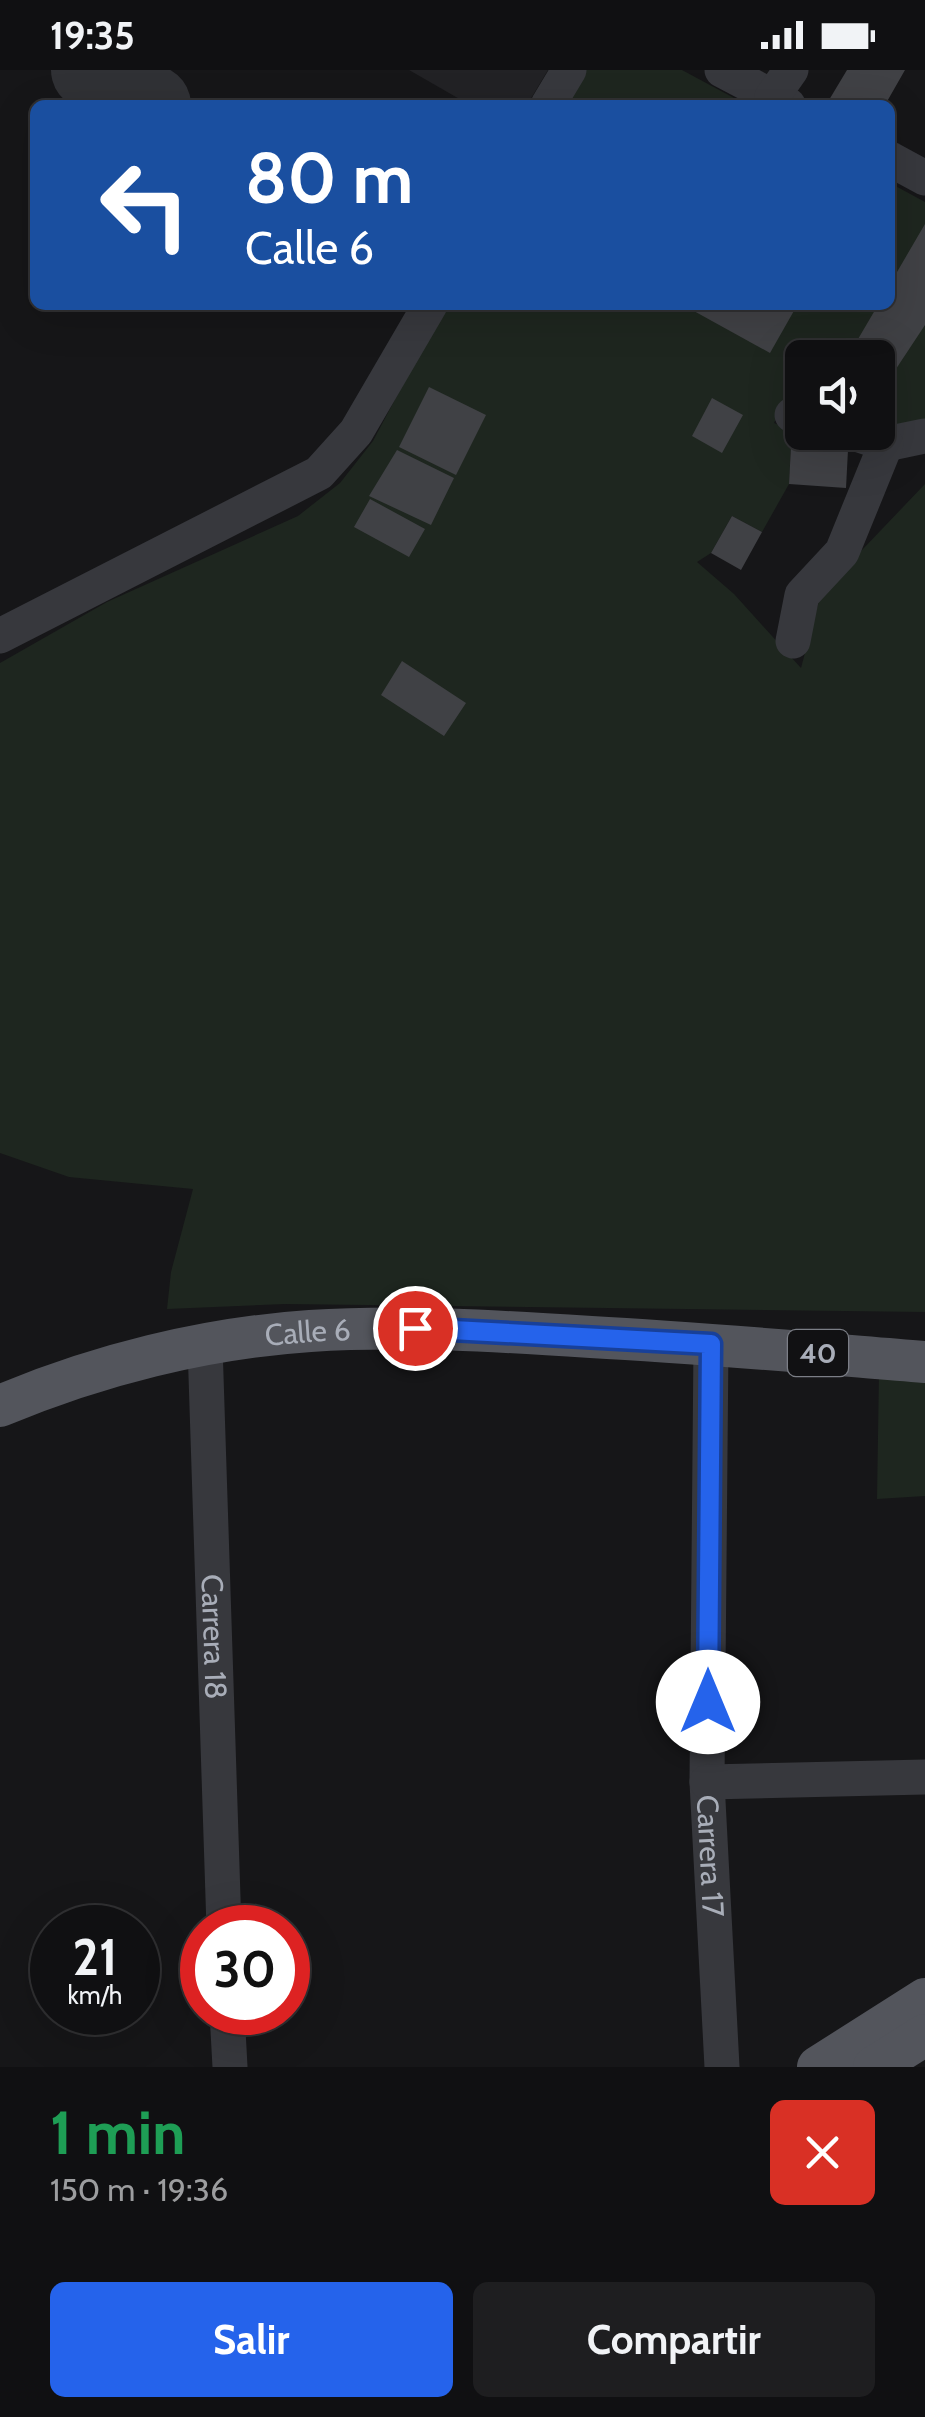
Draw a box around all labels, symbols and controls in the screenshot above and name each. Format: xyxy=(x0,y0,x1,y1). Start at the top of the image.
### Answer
text: 19:35 xyxy=(50,12,135,59)
text: 80 m xyxy=(245,135,413,221)
icon: left xyxy=(80,140,210,270)
text: Calle 6 xyxy=(245,221,374,275)
map controls xyxy=(785,340,895,450)
button: sound xyxy=(785,340,895,450)
pin xyxy=(373,1286,458,1371)
icon: arrive xyxy=(388,1301,443,1356)
street label: Calle 6 xyxy=(263,1311,351,1354)
road number: 40 xyxy=(788,1330,848,1376)
street label: Carrera 18 xyxy=(194,1574,235,1700)
position arrow xyxy=(656,1650,760,1754)
street label: Carrera 17 xyxy=(689,1794,733,1918)
speed limit sign: 30 xyxy=(180,1905,310,2035)
text: 21 xyxy=(73,1927,117,1988)
text: km/h xyxy=(68,1980,122,2010)
text: 1 min xyxy=(50,2096,185,2169)
button: close xyxy=(770,2100,875,2205)
text: 150 m · 19:36 xyxy=(50,2170,228,2209)
button: Salir xyxy=(50,2282,453,2397)
button: Compartir xyxy=(473,2282,875,2397)

